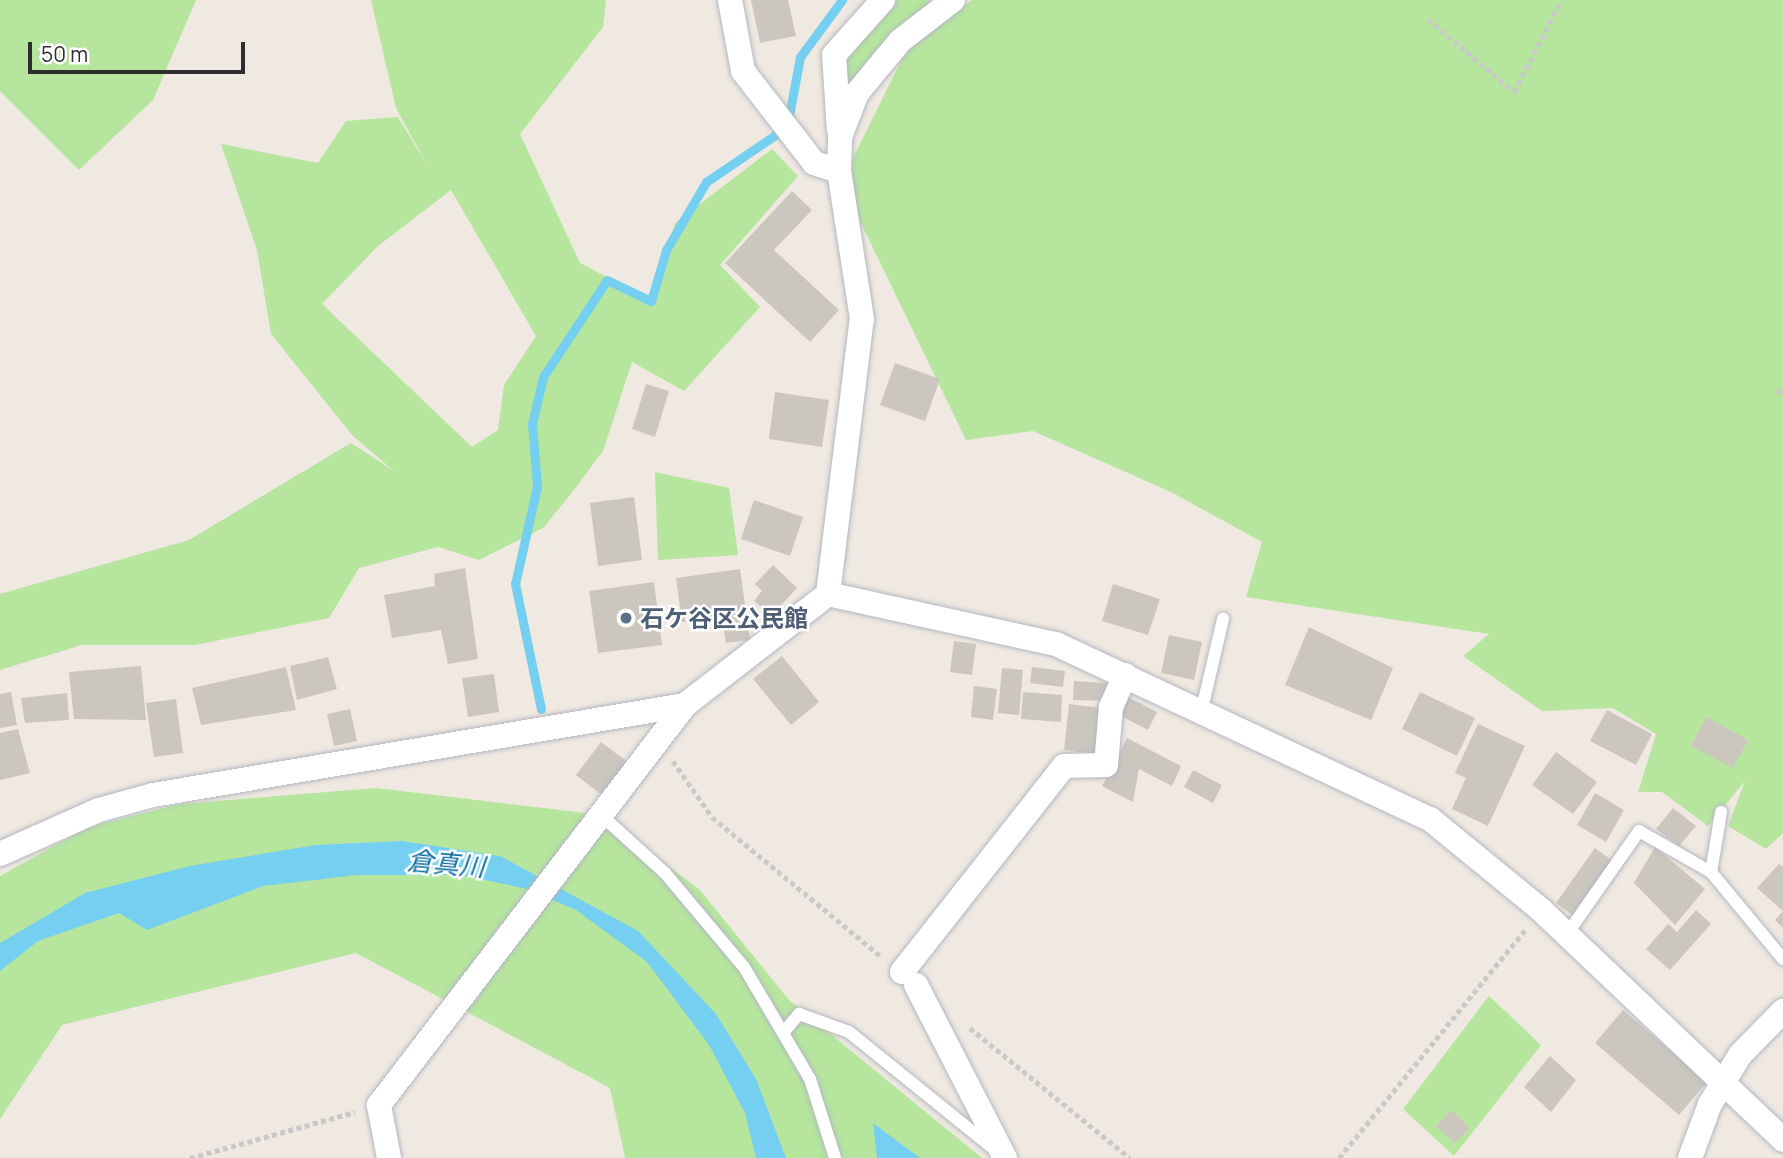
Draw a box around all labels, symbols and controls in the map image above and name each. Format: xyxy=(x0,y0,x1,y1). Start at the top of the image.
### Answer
scale bar xyxy=(32,28,248,72)
text: 50 m xyxy=(41,40,88,68)
place label: 石ケ谷区公民館 xyxy=(640,604,808,632)
marker: 石ケ谷区公民館 xyxy=(618,610,634,626)
water label: 倉真川 xyxy=(406,845,486,883)

